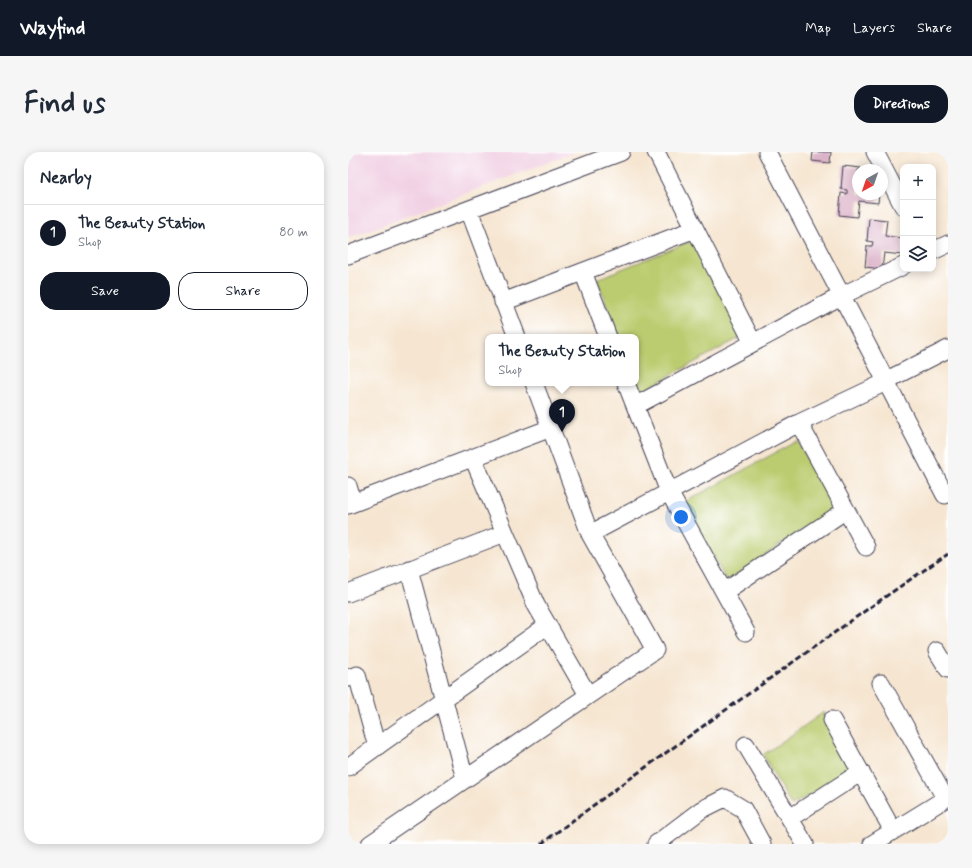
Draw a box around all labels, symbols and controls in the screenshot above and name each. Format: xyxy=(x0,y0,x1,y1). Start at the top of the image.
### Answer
text: Wayfind xyxy=(20,16,85,41)
text: Map xyxy=(805,19,831,37)
text: Layers xyxy=(853,19,895,37)
text: Share xyxy=(917,19,952,37)
button: Directions xyxy=(854,85,948,123)
text: Find us xyxy=(24,86,105,123)
north arrow xyxy=(852,164,888,200)
map controls xyxy=(900,164,936,272)
button: + xyxy=(900,164,936,200)
text: Nearby xyxy=(40,167,92,189)
button: − xyxy=(900,200,936,236)
text: The Beauty Station xyxy=(78,214,205,234)
text: 1 xyxy=(50,224,56,241)
text: 80 m xyxy=(279,224,308,241)
text: Shop xyxy=(78,234,102,251)
button: layers xyxy=(900,236,936,272)
button: Save xyxy=(40,272,170,310)
button: Share xyxy=(178,272,308,310)
popup xyxy=(485,334,639,386)
text: The Beauty Station xyxy=(498,342,626,362)
text: Shop xyxy=(498,362,522,379)
pin: 1 xyxy=(549,399,575,432)
your location xyxy=(671,507,691,527)

